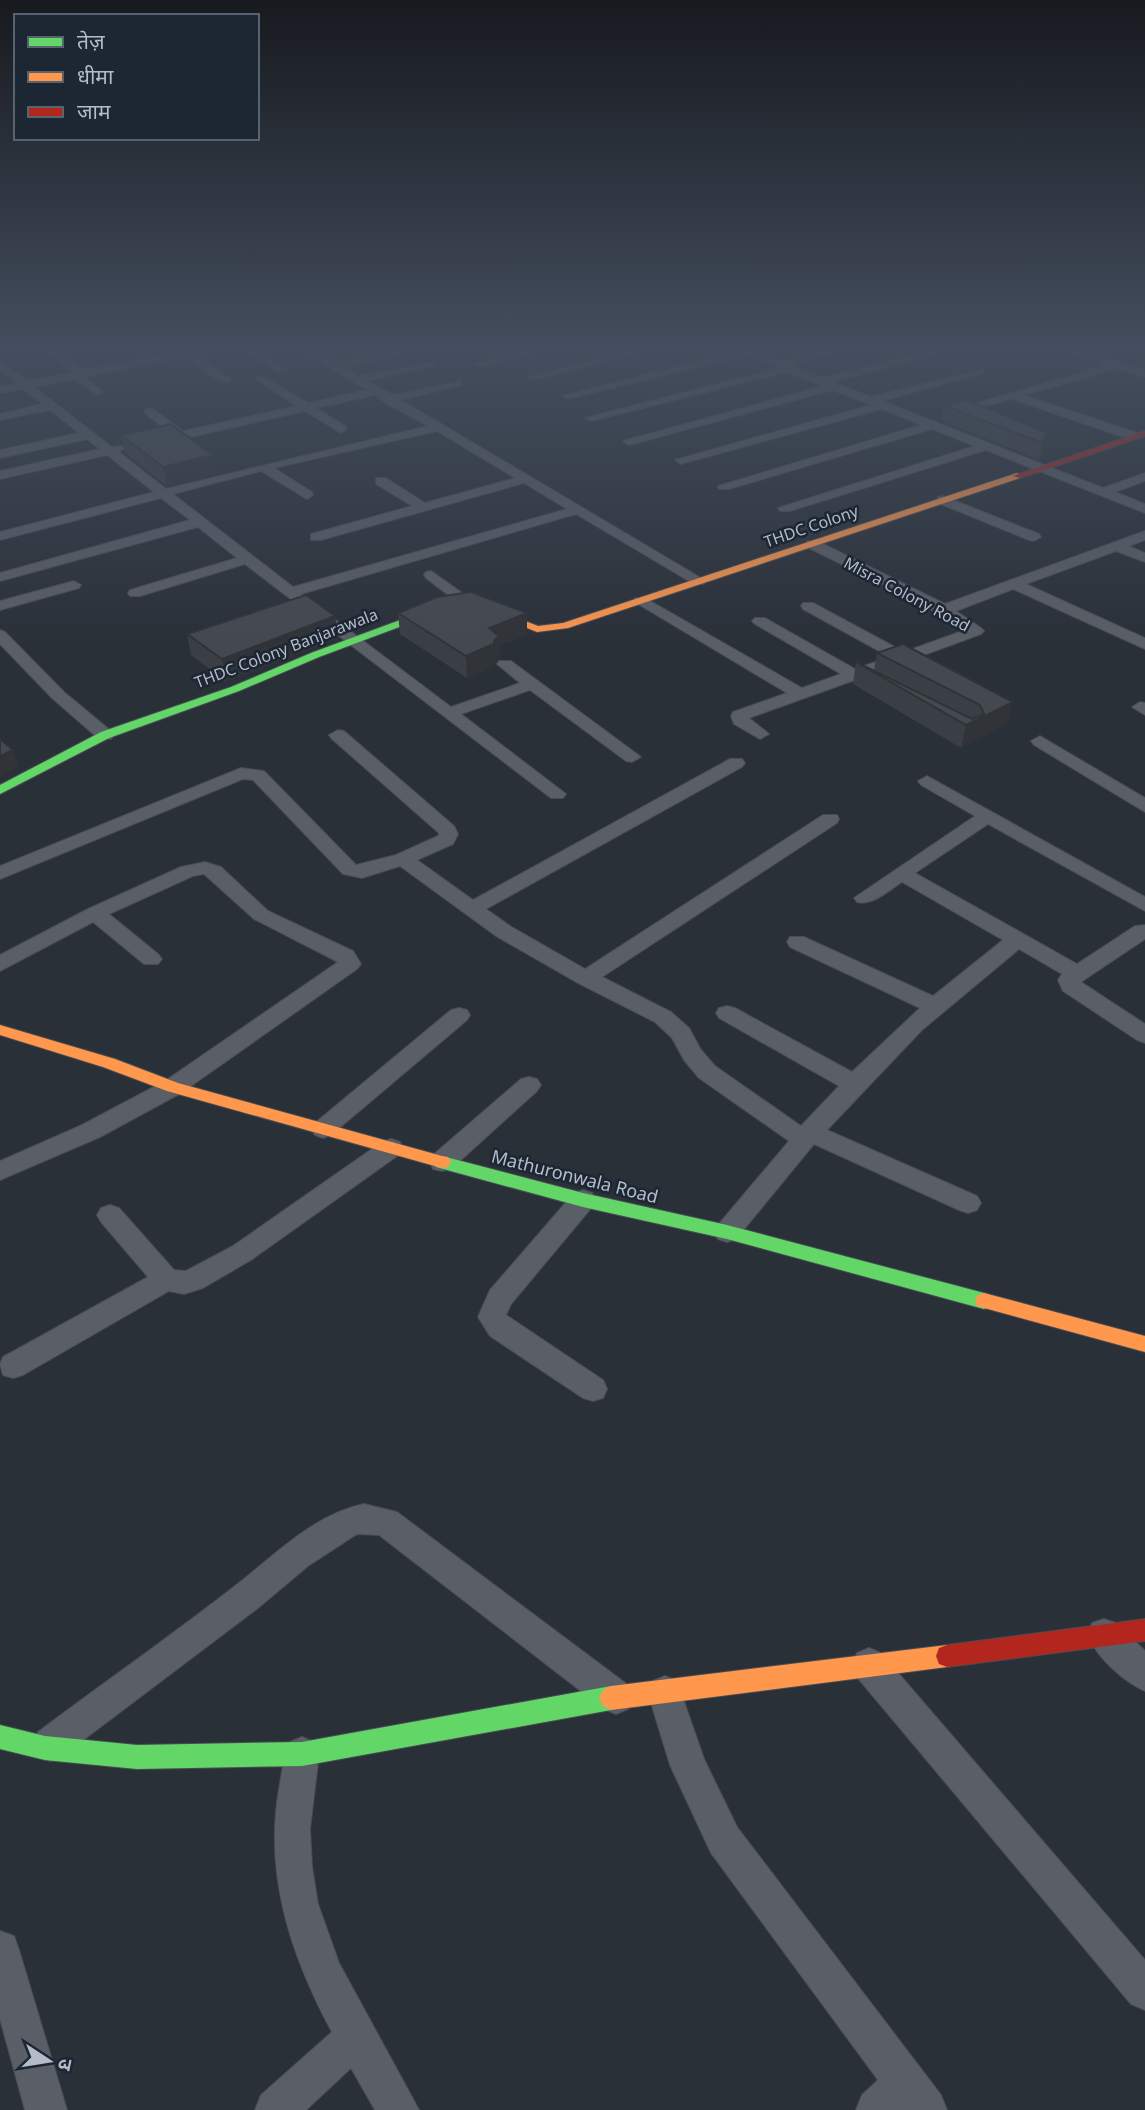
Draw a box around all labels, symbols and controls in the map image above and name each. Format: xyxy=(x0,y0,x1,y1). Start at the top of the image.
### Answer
legend xyxy=(14,14,259,140)
text: तेज़ xyxy=(77,27,105,55)
text: धीमा xyxy=(77,62,114,90)
text: जाम xyxy=(77,97,111,125)
street label: THDC Colony xyxy=(761,499,862,552)
street label: Misra Colony Road xyxy=(840,551,974,637)
street label: THDC Colony Banjarawala xyxy=(191,603,381,693)
street label: Mathuronwala Road xyxy=(489,1144,661,1208)
north arrow xyxy=(14,2026,84,2096)
text: उ xyxy=(52,2056,80,2074)

